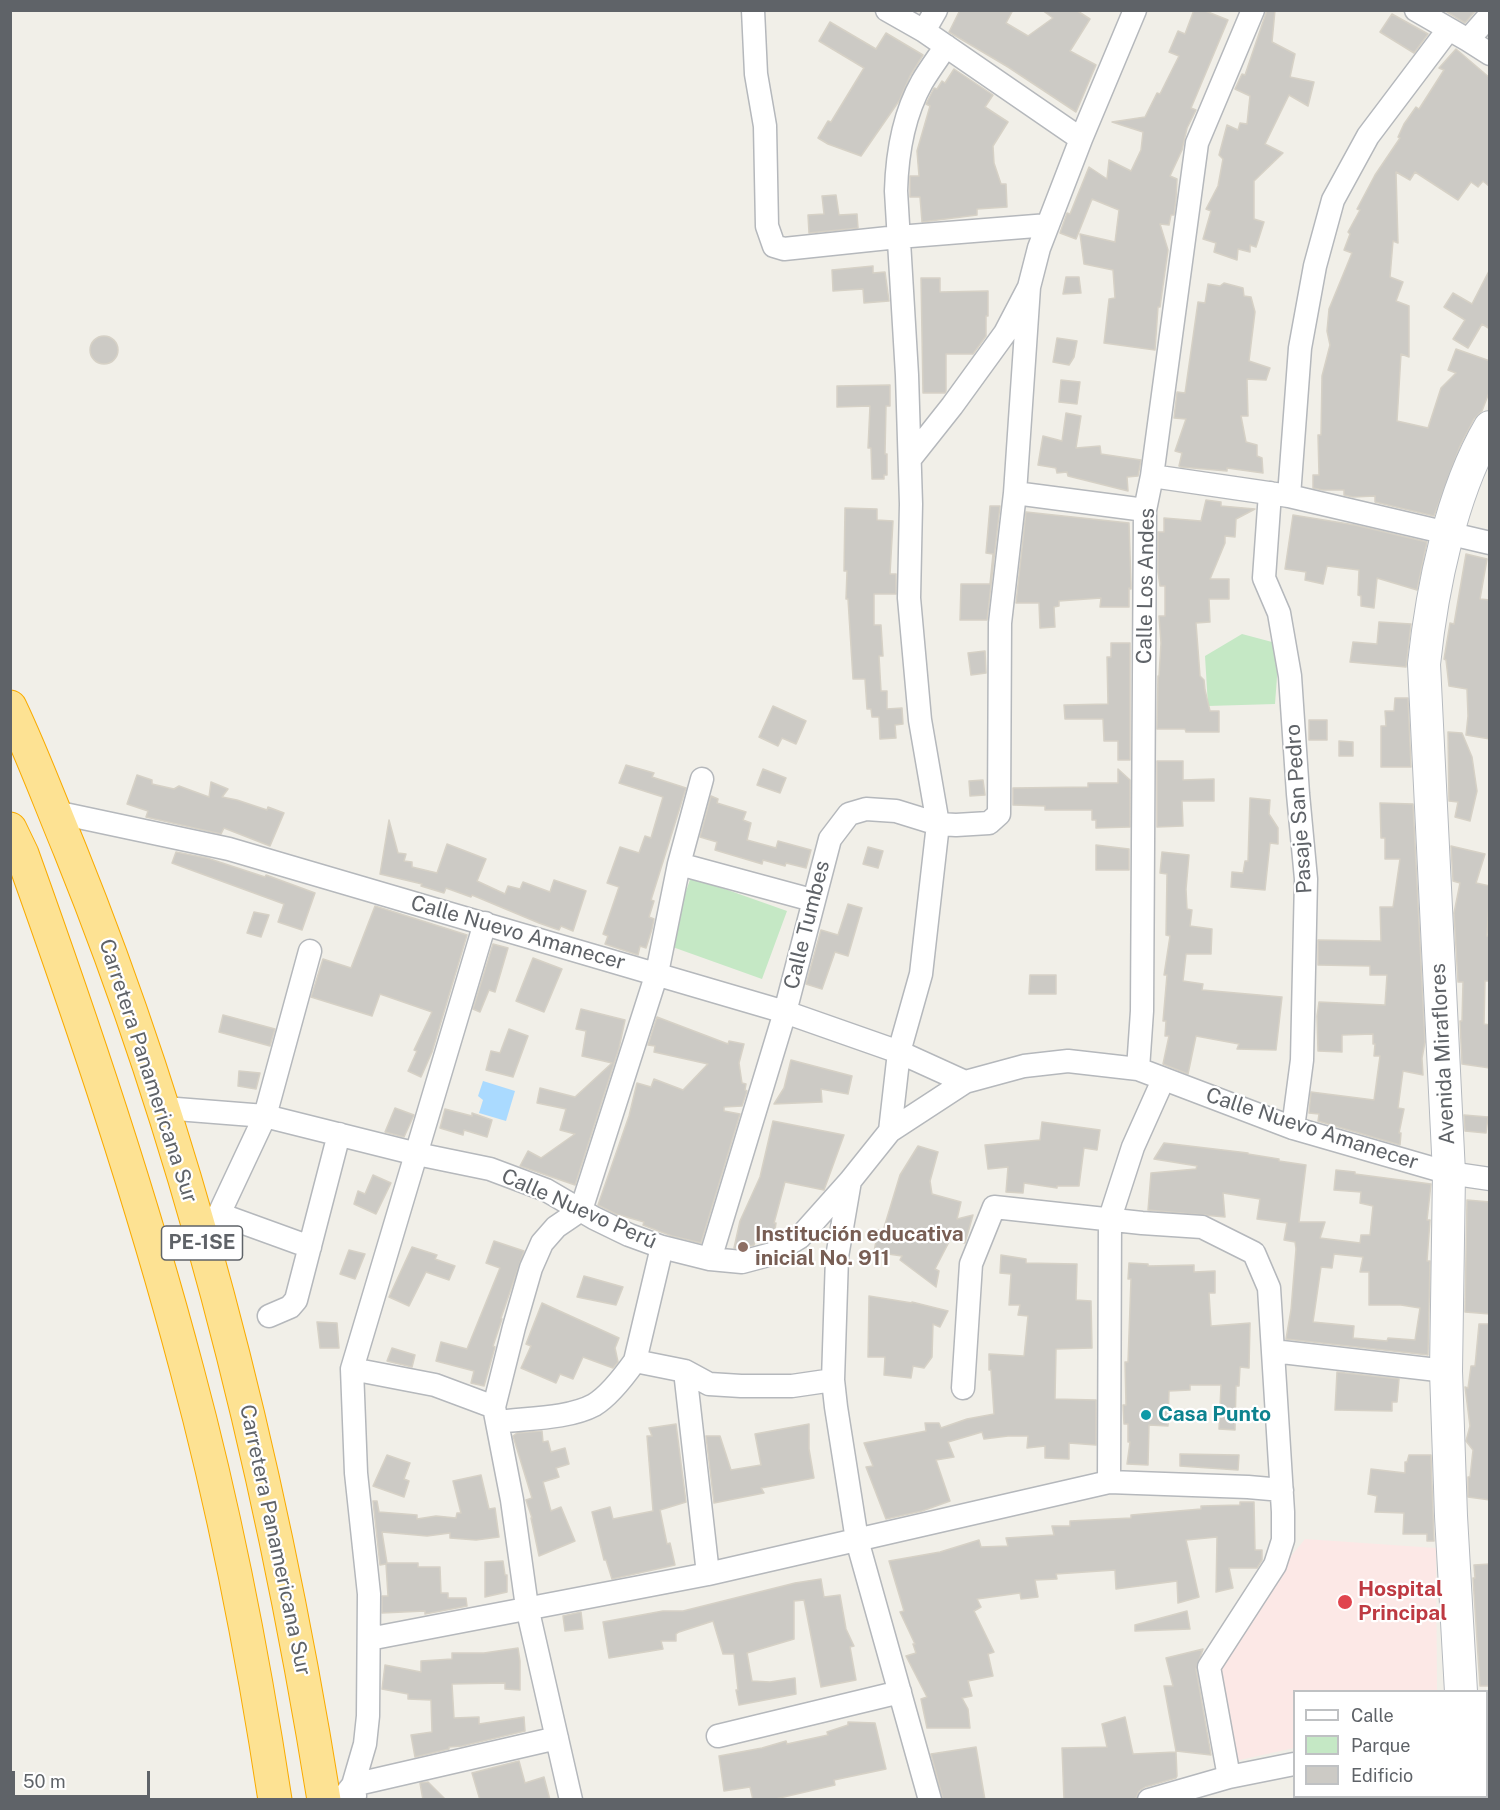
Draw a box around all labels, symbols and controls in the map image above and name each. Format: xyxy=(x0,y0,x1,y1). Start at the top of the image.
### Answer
street label: Calle Los Andes xyxy=(1132,508,1160,664)
street label: Pasaje San Pedro xyxy=(1281,723,1317,895)
street label: Calle Tumbes xyxy=(779,858,835,992)
street label: Calle Nuevo Amanecer xyxy=(408,890,628,976)
street label: Carretera Panamericana Sur xyxy=(93,936,203,1206)
street label: Avenida Miraflores xyxy=(1426,963,1460,1145)
street label: Calle Nuevo Amanecer xyxy=(1203,1083,1421,1175)
street label: Calle Nuevo Perú xyxy=(497,1163,661,1255)
place label: Institución educativa inicial No. 911 xyxy=(755,1222,964,1272)
road number: PE-1SE xyxy=(162,1226,242,1260)
marker: Institución educativa inicial No. 911 xyxy=(736,1240,750,1254)
street label: Carretera Panamericana Sur xyxy=(234,1402,316,1678)
place label: Casa Punto xyxy=(1158,1402,1271,1428)
marker: Casa Punto xyxy=(1139,1408,1153,1422)
place label: Hospital Principal xyxy=(1358,1577,1447,1627)
marker: Hospital Principal xyxy=(1336,1593,1354,1611)
legend xyxy=(1293,1690,1488,1798)
text: Calle xyxy=(1351,1705,1394,1726)
text: Parque xyxy=(1351,1735,1411,1756)
scale bar xyxy=(15,1759,153,1797)
text: Edificio xyxy=(1351,1765,1413,1786)
text: 50 m xyxy=(23,1771,66,1792)

